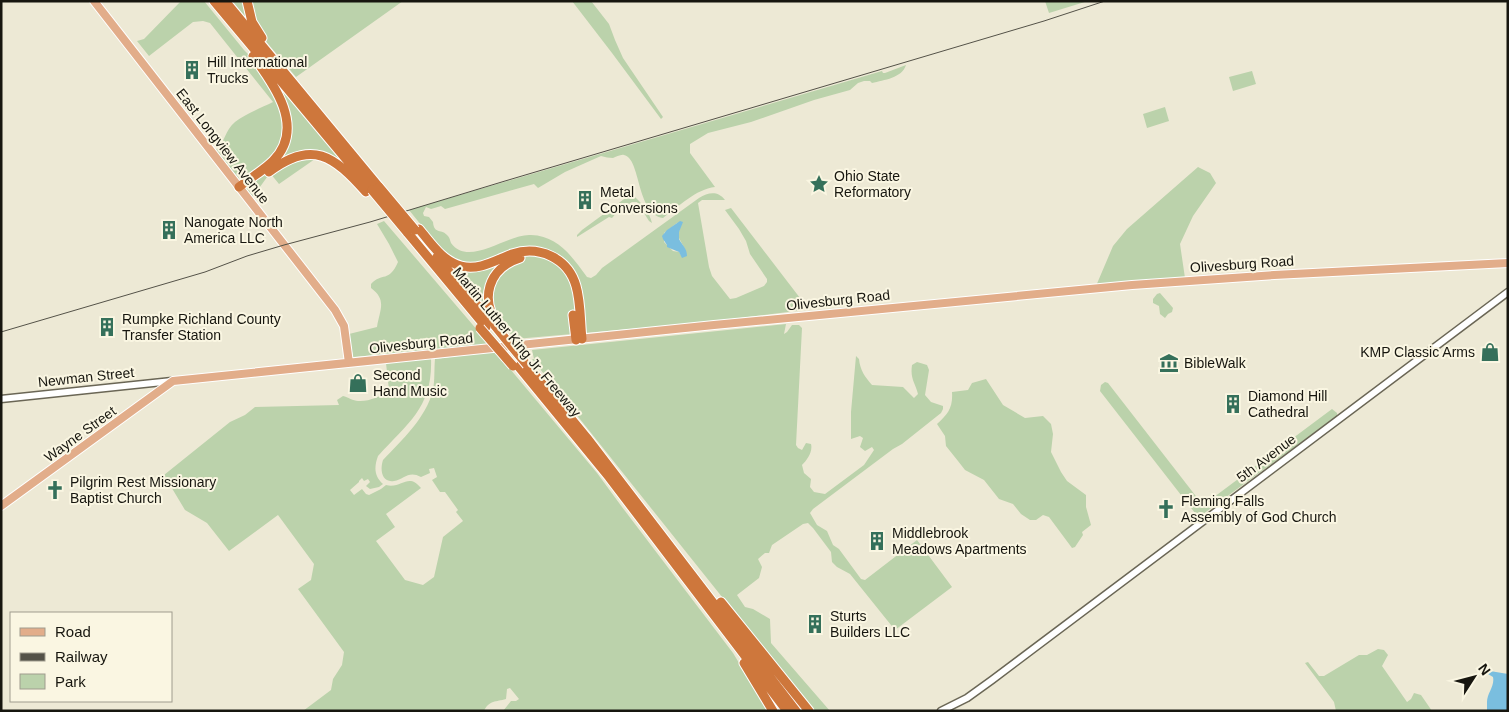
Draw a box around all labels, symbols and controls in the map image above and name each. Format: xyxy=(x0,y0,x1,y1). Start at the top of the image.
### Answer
place label: Hill International Trucks xyxy=(207,54,307,86)
building icon: Hill International Trucks xyxy=(181,59,203,81)
street label: East Longview Avenue xyxy=(173,85,273,207)
place label: Ohio State Reformatory xyxy=(834,168,911,200)
place icon: Ohio State Reformatory xyxy=(808,173,830,195)
place label: Metal Conversions xyxy=(600,184,678,216)
building icon: Metal Conversions xyxy=(574,189,596,211)
place label: Nanogate North America LLC xyxy=(184,214,283,246)
building icon: Nanogate North America LLC xyxy=(158,219,180,241)
street label: Olivesburg Road xyxy=(1189,252,1295,276)
street label: Martin Luther King Jr. Freeway xyxy=(450,264,584,420)
street label: Olivesburg Road xyxy=(785,287,891,313)
place label: Rumpke Richland County Transfer Station xyxy=(122,311,281,343)
building icon: Rumpke Richland County Transfer Station xyxy=(96,316,118,338)
street label: Olivesburg Road xyxy=(368,330,474,356)
shop icon: KMP Classic Arms xyxy=(1479,341,1501,363)
place label: KMP Classic Arms xyxy=(1360,344,1475,360)
museum icon: BibleWalk xyxy=(1158,352,1180,374)
place label: BibleWalk xyxy=(1184,355,1247,371)
street label: Newman Street xyxy=(37,364,135,390)
place label: Second Hand Music xyxy=(373,367,447,399)
shop icon: Second Hand Music xyxy=(347,372,369,394)
place label: Diamond Hill Cathedral xyxy=(1248,388,1327,420)
building icon: Diamond Hill Cathedral xyxy=(1222,393,1244,415)
street label: Wayne Street xyxy=(41,403,119,465)
street label: 5th Avenue xyxy=(1233,430,1299,485)
place label: Pilgrim Rest Missionary Baptist Church xyxy=(70,474,216,506)
church icon: Pilgrim Rest Missionary Baptist Church xyxy=(44,479,66,501)
place label: Fleming Falls Assembly of God Church xyxy=(1181,493,1337,525)
church icon: Fleming Falls Assembly of God Church xyxy=(1155,498,1177,520)
place label: Middlebrook Meadows Apartments xyxy=(892,525,1027,557)
building icon: Middlebrook Meadows Apartments xyxy=(866,530,888,552)
place label: Sturts Builders LLC xyxy=(830,608,910,640)
legend xyxy=(10,612,172,702)
building icon: Sturts Builders LLC xyxy=(804,613,826,635)
text: Road xyxy=(55,623,91,640)
text: Railway xyxy=(55,648,108,665)
north arrow xyxy=(1449,652,1499,702)
text: N xyxy=(1475,661,1494,678)
text: Park xyxy=(55,673,86,690)

